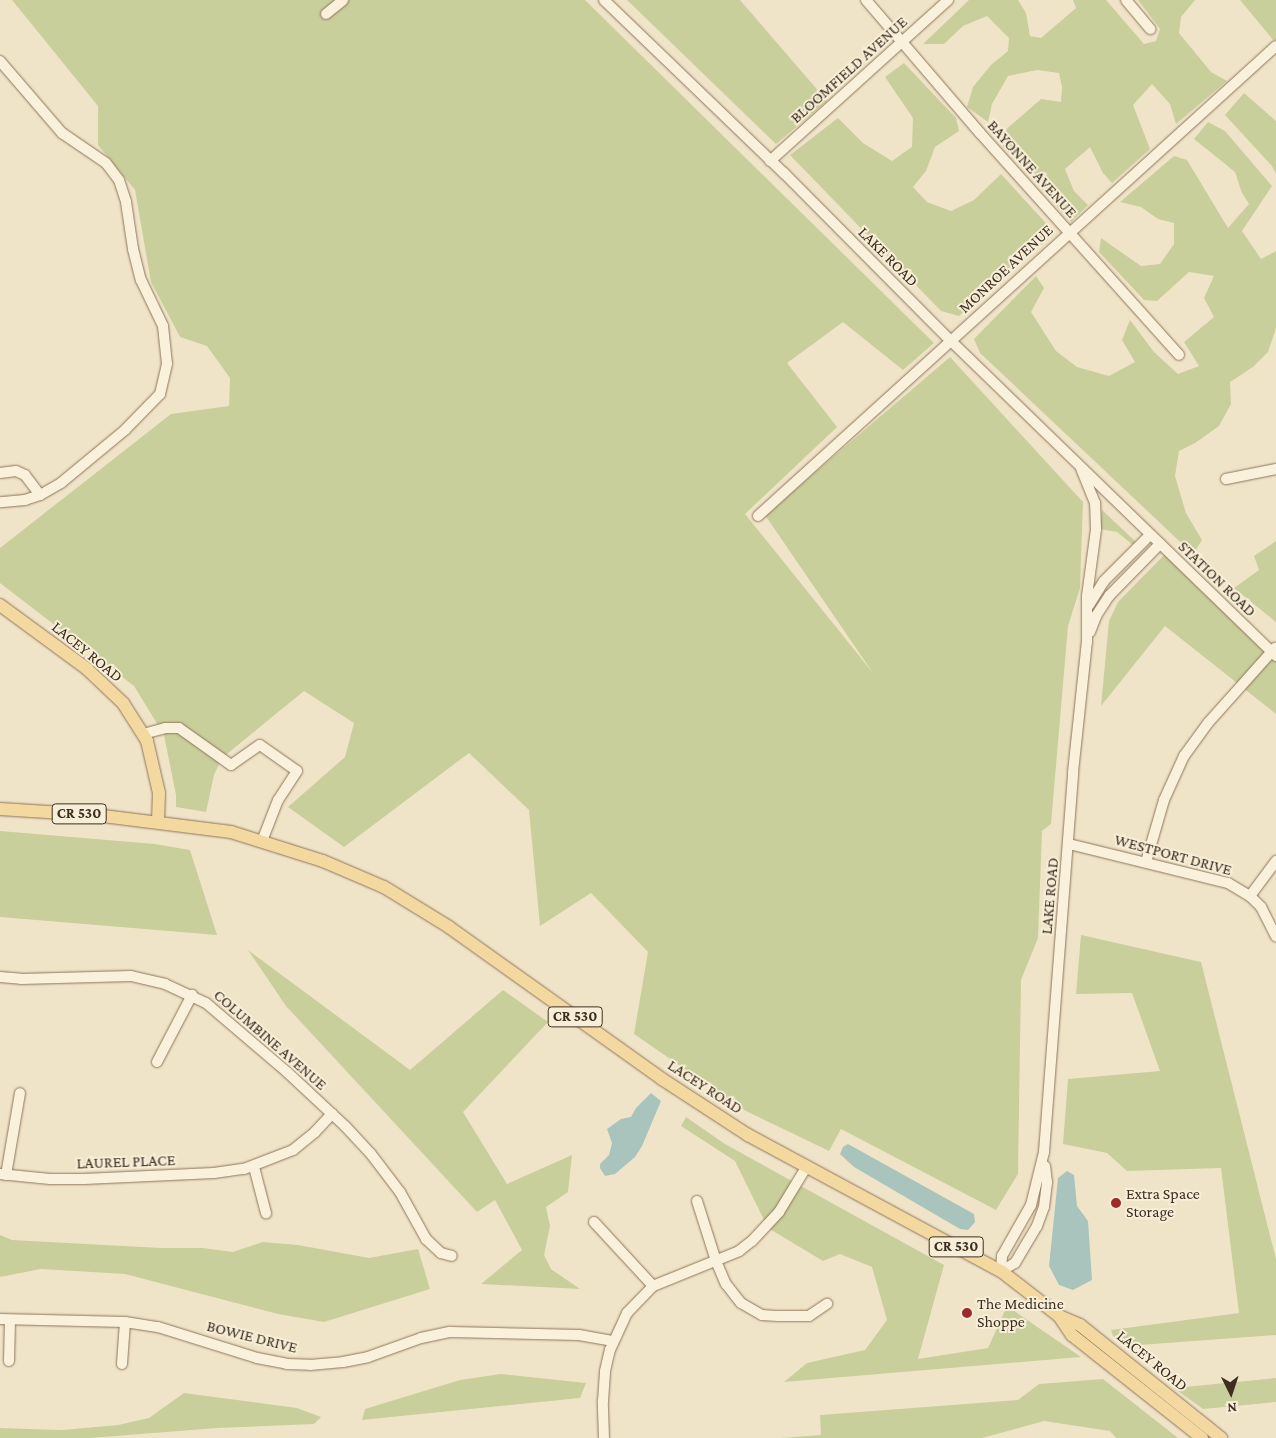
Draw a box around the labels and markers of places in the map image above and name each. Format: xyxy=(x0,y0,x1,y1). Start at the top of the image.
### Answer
place label: Extra Space Storage xyxy=(1126,1184,1200,1222)
marker: Extra Space Storage xyxy=(1110,1197,1122,1209)
place label: The Medicine Shoppe xyxy=(977,1294,1064,1332)
marker: The Medicine Shoppe xyxy=(961,1307,973,1319)

